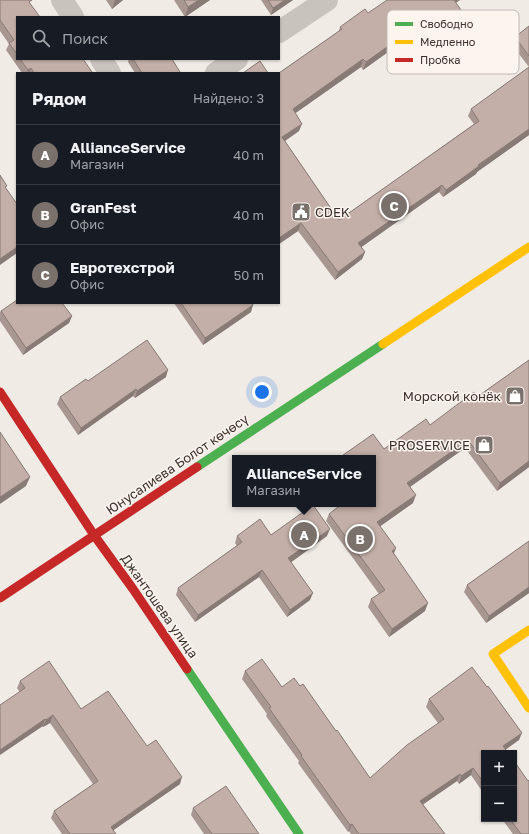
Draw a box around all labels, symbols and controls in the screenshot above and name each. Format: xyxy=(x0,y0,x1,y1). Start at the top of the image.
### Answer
legend xyxy=(387,10,519,74)
search box xyxy=(16,16,280,60)
text: Свободно xyxy=(420,17,474,30)
icon: search xyxy=(30,27,52,49)
text: Поиск xyxy=(62,29,108,47)
text: Медленно xyxy=(420,35,476,48)
text: Пробка xyxy=(420,53,461,66)
text: Рядом xyxy=(32,88,86,109)
text: Найдено: 3 xyxy=(193,90,264,106)
text: AllianceService xyxy=(70,138,186,156)
text: A xyxy=(40,147,50,163)
text: 40 m xyxy=(233,147,264,163)
text: Магазин xyxy=(70,156,124,172)
pin: C xyxy=(381,191,407,221)
text: GranFest xyxy=(70,198,136,216)
public building icon: CDEK xyxy=(290,201,312,223)
place label: CDEK xyxy=(315,204,350,220)
text: B xyxy=(40,207,50,223)
text: 40 m xyxy=(233,207,264,223)
text: Офис xyxy=(70,216,104,232)
text: Евротехстрой xyxy=(70,258,175,276)
text: C xyxy=(40,267,50,283)
text: 50 m xyxy=(234,267,264,283)
text: Офис xyxy=(70,276,104,292)
your location xyxy=(252,382,272,402)
shop icon: Морской конёк xyxy=(504,385,526,407)
place label: Морской конёк xyxy=(403,388,502,404)
street label: Юнусалиева Болот көчөсү xyxy=(103,410,252,518)
shop icon: PROSERVICE xyxy=(473,434,495,456)
place label: PROSERVICE xyxy=(389,437,470,453)
popup xyxy=(232,455,376,507)
text: AllianceService xyxy=(246,464,362,482)
text: Магазин xyxy=(246,482,300,498)
pin: A xyxy=(291,520,317,550)
pin: B xyxy=(347,524,373,554)
street label: Джантошева улица xyxy=(118,551,202,661)
map controls xyxy=(481,750,517,822)
button: + xyxy=(481,750,517,786)
button: − xyxy=(481,786,517,822)

